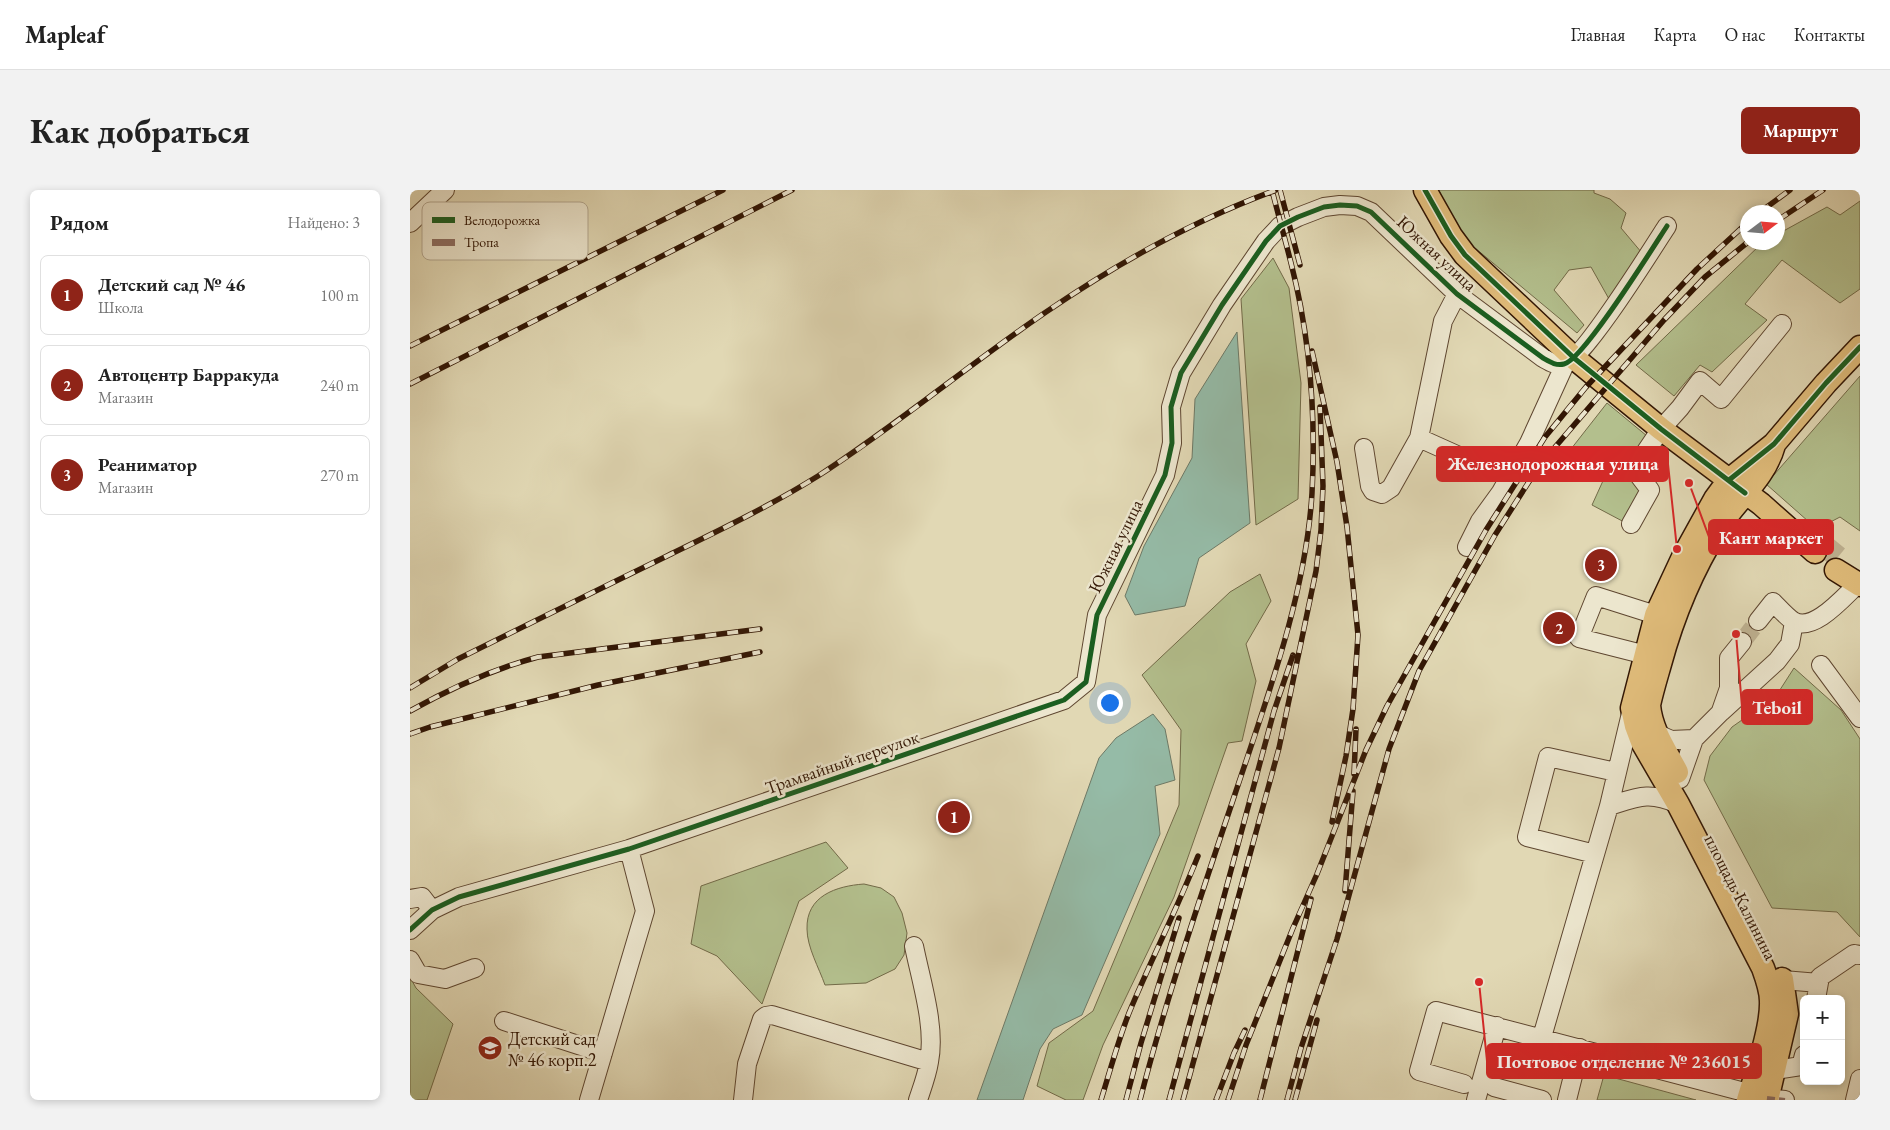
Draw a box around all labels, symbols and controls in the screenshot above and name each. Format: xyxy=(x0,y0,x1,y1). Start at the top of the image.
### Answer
text: Mapleaf xyxy=(25,19,106,50)
text: Главная xyxy=(1571,23,1625,46)
text: Карта xyxy=(1653,23,1696,46)
text: О нас xyxy=(1724,23,1766,46)
text: Контакты xyxy=(1794,23,1865,46)
button: Маршрут xyxy=(1741,107,1860,154)
text: Как добраться xyxy=(30,108,250,153)
legend xyxy=(422,202,588,260)
north arrow xyxy=(1740,205,1785,250)
text: Рядом xyxy=(50,209,109,236)
street label: Южная улица xyxy=(1392,210,1483,297)
text: Велодорожка xyxy=(464,211,540,229)
text: Найдено: 3 xyxy=(288,212,360,233)
text: Тропа xyxy=(464,233,499,251)
text: Детский сад № 46 xyxy=(98,272,245,297)
text: 1 xyxy=(63,285,71,306)
text: 100 m xyxy=(320,285,359,306)
text: Школа xyxy=(98,297,143,318)
text: Автоцентр Барракуда xyxy=(98,362,279,387)
text: 2 xyxy=(63,375,71,396)
text: 240 m xyxy=(320,375,359,396)
text: Магазин xyxy=(98,387,153,408)
callout: Железнодорожная улица xyxy=(1437,447,1668,481)
text: Железнодорожная улица xyxy=(1446,451,1659,476)
text: Реаниматор xyxy=(98,452,197,477)
text: 3 xyxy=(63,465,71,486)
text: 270 m xyxy=(320,465,359,486)
text: Магазин xyxy=(98,477,153,498)
street label: Южная улица xyxy=(1082,495,1148,597)
callout: Кант маркет xyxy=(1709,520,1833,554)
text: Кант маркет xyxy=(1719,525,1823,550)
pin: 3 xyxy=(1585,546,1617,584)
pin: 2 xyxy=(1543,609,1575,647)
your location xyxy=(1097,690,1123,716)
callout: Teboil xyxy=(1742,690,1812,724)
text: Teboil xyxy=(1752,695,1803,720)
street label: Трамвайный переулок xyxy=(762,725,922,799)
pin: 1 xyxy=(938,798,970,836)
street label: площадь Калинина xyxy=(1699,830,1783,964)
map controls xyxy=(1800,995,1845,1085)
button: + xyxy=(1800,995,1845,1040)
place label: Детский сад № 46 корп.2 xyxy=(508,1027,597,1071)
school or university icon: Детский сад № 46 корп.2 xyxy=(477,1035,503,1061)
button: − xyxy=(1800,1040,1845,1085)
callout: Почтовое отделение № 236015 xyxy=(1487,1044,1761,1078)
text: Почтовое отделение № 236015 xyxy=(1497,1049,1751,1074)

